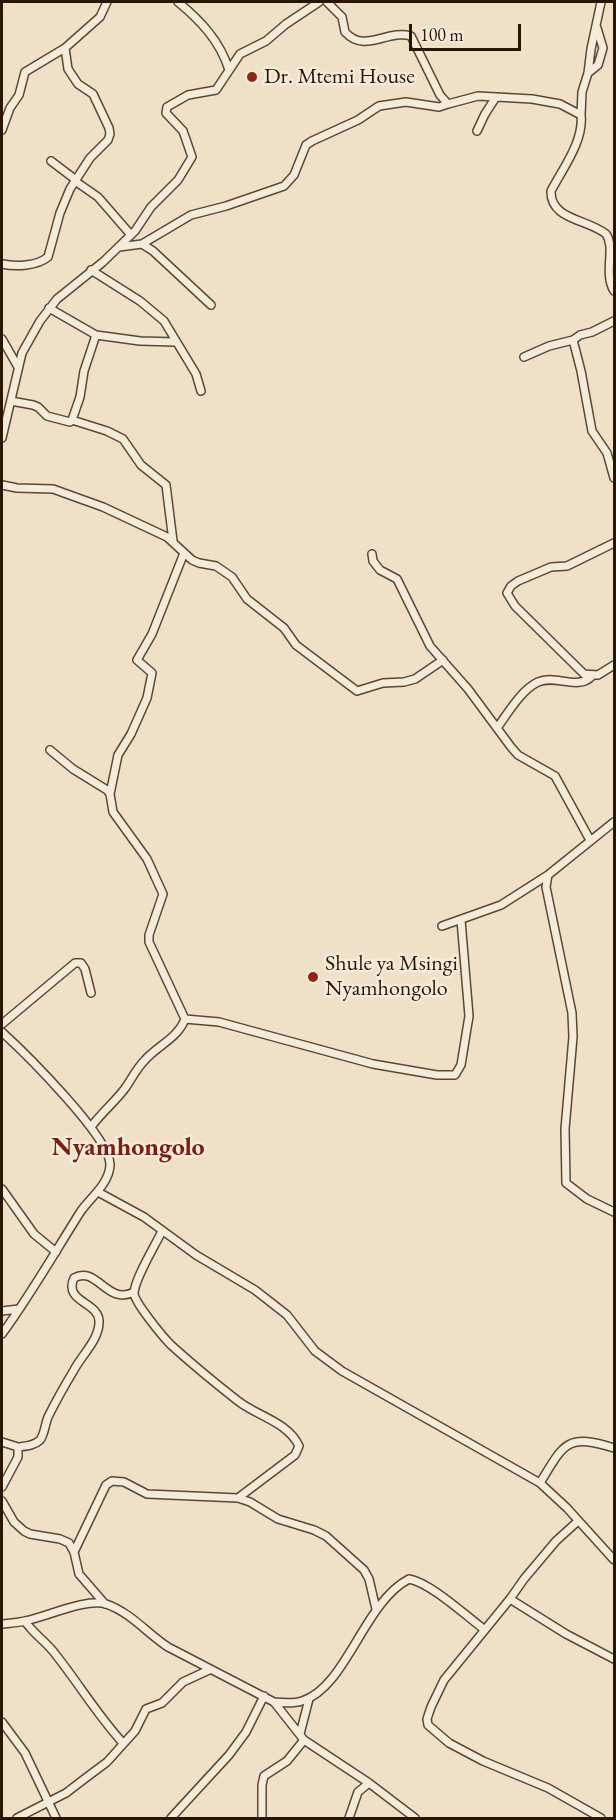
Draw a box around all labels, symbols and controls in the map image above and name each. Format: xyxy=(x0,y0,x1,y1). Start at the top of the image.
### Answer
scale bar xyxy=(412,12,524,50)
text: 100 m xyxy=(420,23,464,46)
place label: Dr. Mtemi House xyxy=(264,64,415,90)
marker: Dr. Mtemi House xyxy=(245,70,259,84)
place label: Shule ya Msingi Nyamhongolo xyxy=(325,951,458,1002)
marker: Shule ya Msingi Nyamhongolo xyxy=(306,970,320,984)
district label: Nyamhongolo xyxy=(51,1132,205,1164)

